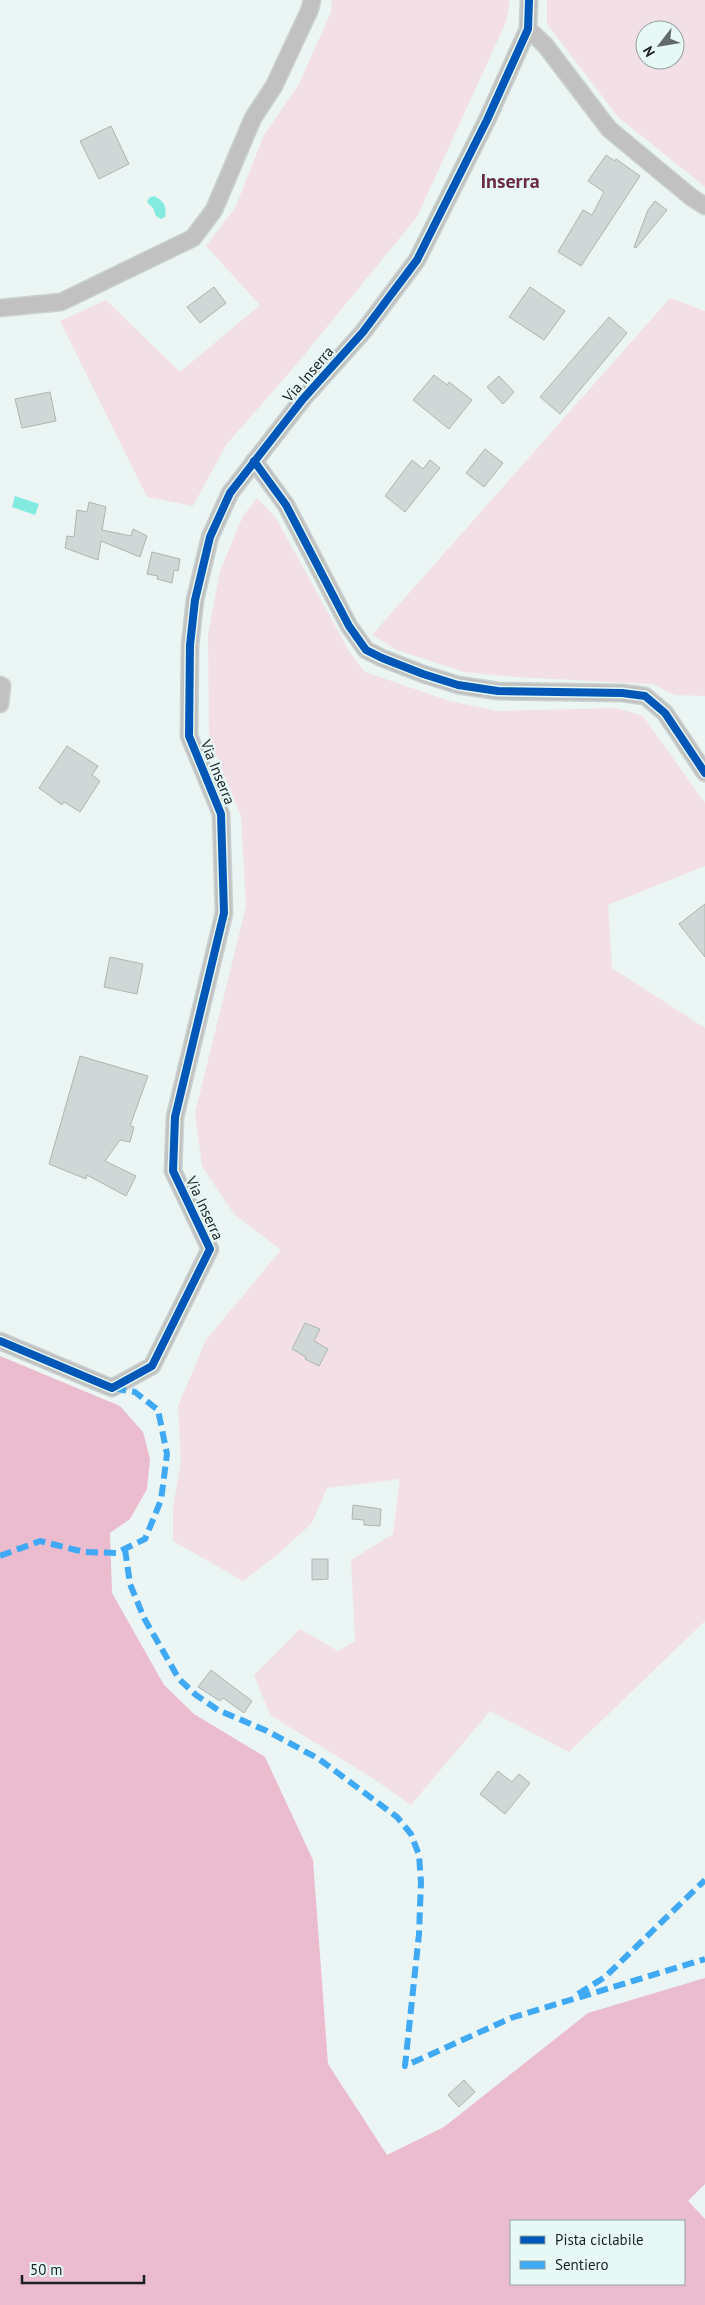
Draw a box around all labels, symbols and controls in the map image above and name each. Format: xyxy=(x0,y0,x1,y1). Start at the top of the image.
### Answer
north arrow xyxy=(635,20,685,70)
text: N xyxy=(639,43,659,60)
district label: Inserra xyxy=(480,168,540,194)
street label: Via Inserra xyxy=(278,342,338,407)
street label: Via Inserra xyxy=(196,736,240,807)
street label: Via Inserra xyxy=(182,1172,228,1243)
legend xyxy=(510,2220,685,2285)
text: Pista ciclabile xyxy=(555,2230,644,2249)
scale bar xyxy=(22,2252,145,2284)
text: Sentiero xyxy=(555,2255,609,2274)
text: 50 m xyxy=(30,2260,63,2279)

